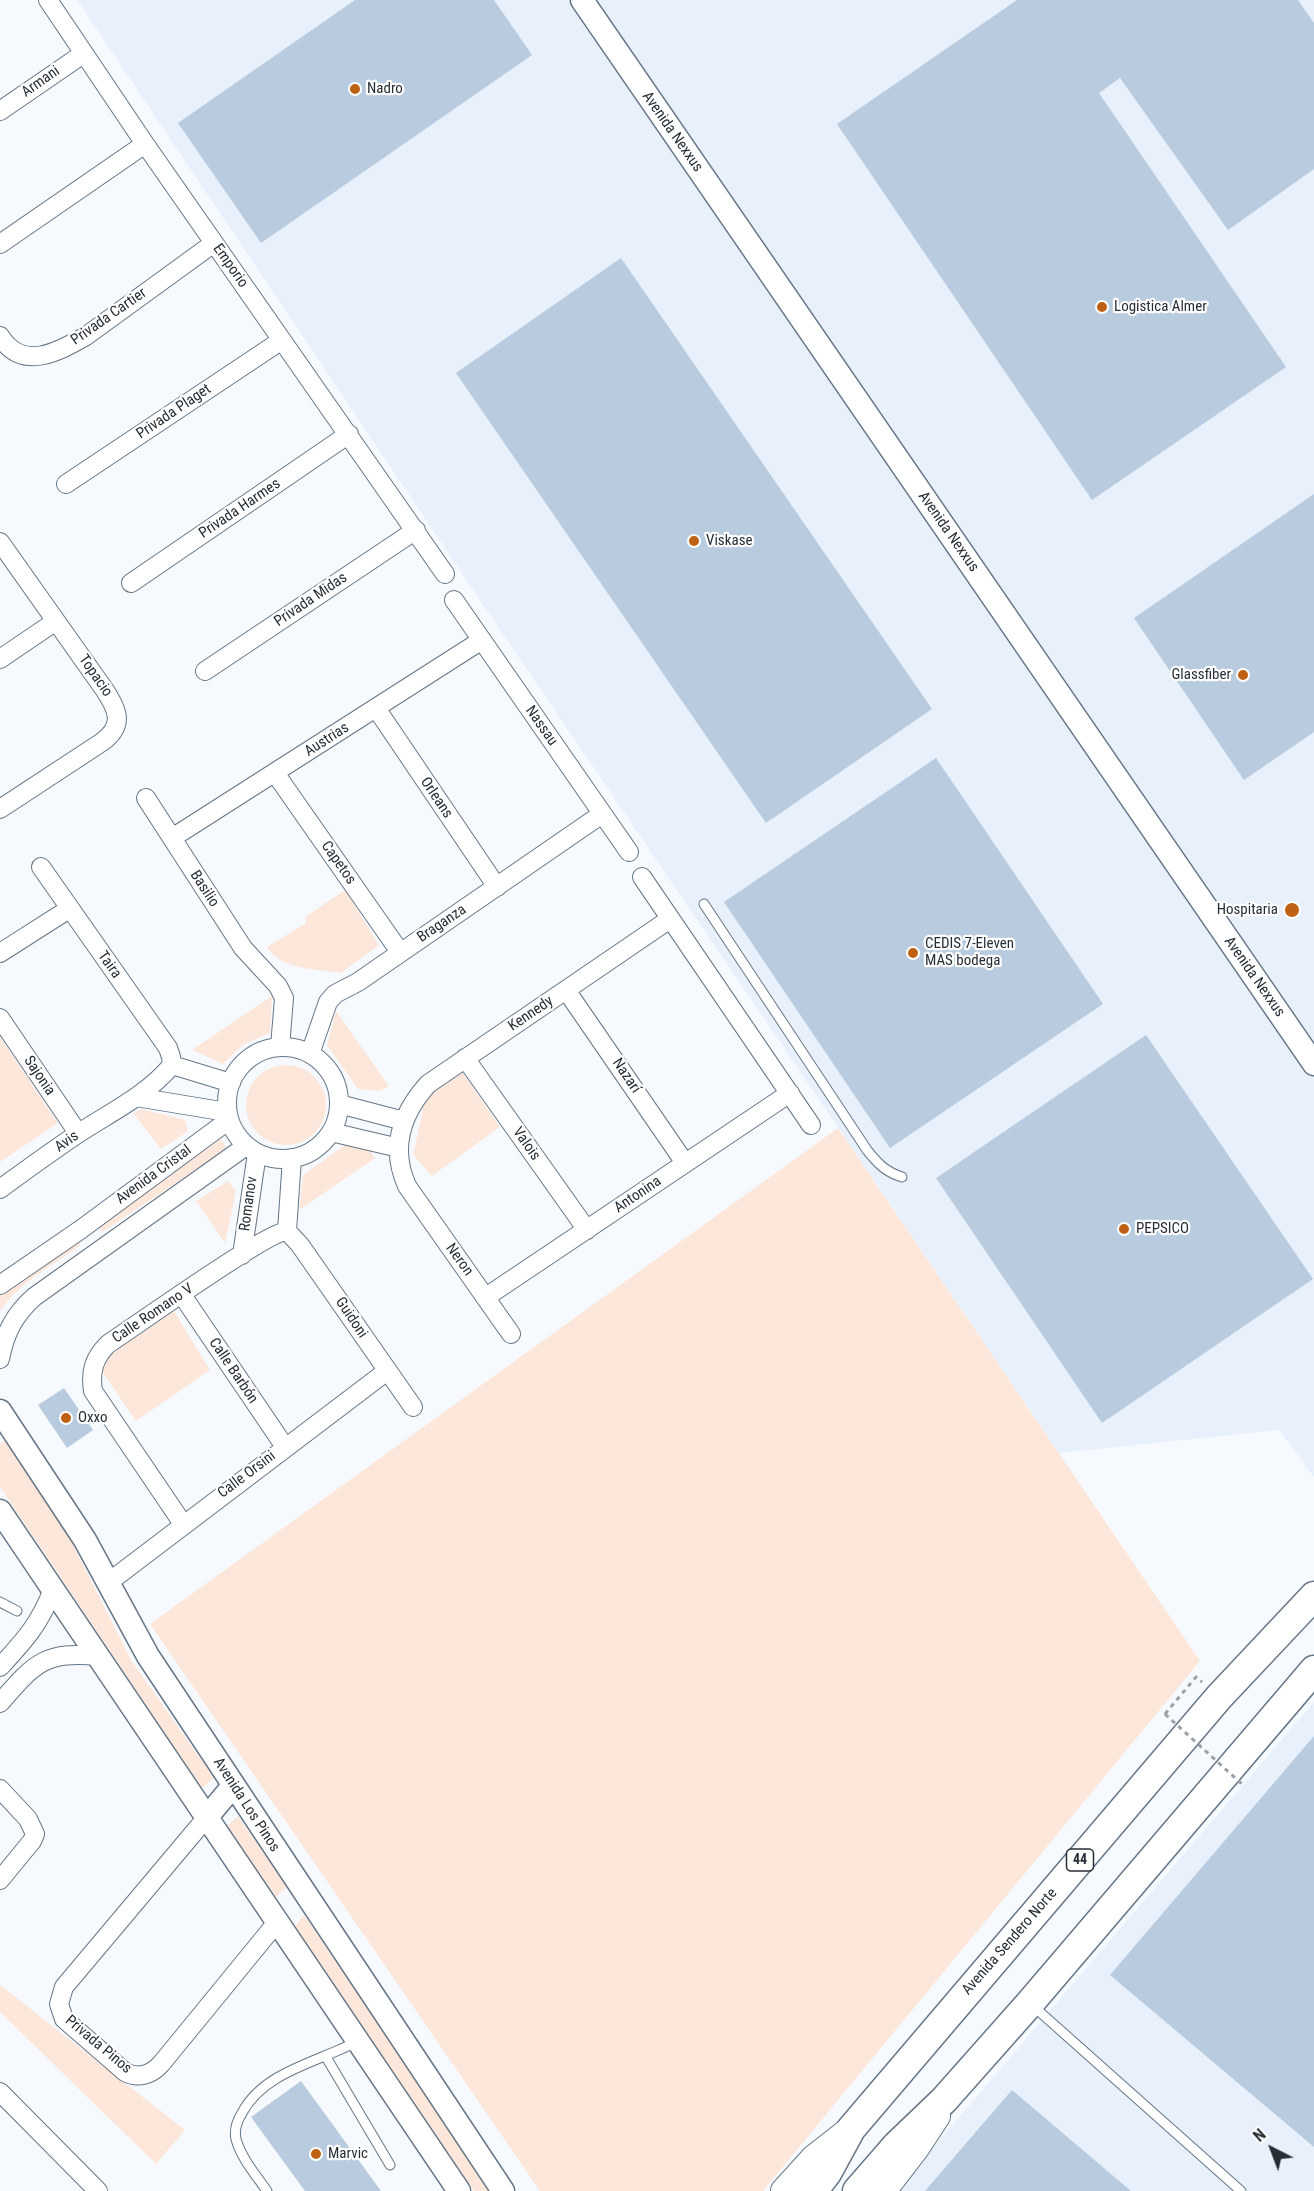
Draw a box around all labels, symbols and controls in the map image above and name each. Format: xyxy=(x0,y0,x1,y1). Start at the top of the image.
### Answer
street label: Armani xyxy=(18,62,64,102)
place label: Nadro xyxy=(367,80,403,98)
marker: Nadro xyxy=(348,82,362,96)
street label: Avenida Nexxus xyxy=(638,88,706,176)
street label: Emporio xyxy=(209,241,251,291)
street label: Privada Cartier xyxy=(68,284,150,350)
place label: Logistica Almer xyxy=(1114,298,1207,316)
marker: Logistica Almer xyxy=(1095,300,1109,314)
street label: Privada Plaget xyxy=(133,381,215,443)
street label: Privada Harmes xyxy=(196,475,284,543)
street label: Avenida Nexxus xyxy=(914,488,982,576)
place label: Viskase xyxy=(706,532,753,550)
marker: Viskase xyxy=(687,534,701,548)
street label: Privada Midas xyxy=(271,569,351,631)
street label: Topacio xyxy=(74,652,116,700)
place label: Glassfiber xyxy=(1171,666,1231,684)
marker: Glassfiber xyxy=(1236,668,1250,682)
street label: Nassau xyxy=(521,703,561,749)
street label: Austrias xyxy=(301,719,353,761)
street label: Orleans xyxy=(416,774,456,822)
street label: Capetos xyxy=(317,838,359,888)
street label: Basilio xyxy=(186,867,222,911)
street label: Braganza xyxy=(414,901,470,947)
place label: Hospitaria xyxy=(1217,901,1278,919)
marker: Hospitaria xyxy=(1283,901,1301,919)
street label: Avenida Nexxus xyxy=(1220,933,1288,1021)
place label: CEDIS 7-Eleven MAS bodega xyxy=(925,935,1014,970)
marker: CEDIS 7-Eleven MAS bodega xyxy=(906,946,920,960)
street label: Taira xyxy=(93,948,125,982)
street label: Kennedy xyxy=(505,992,557,1036)
street label: Sajonia xyxy=(19,1053,59,1099)
street label: Nazarí xyxy=(608,1055,644,1097)
street label: Valois xyxy=(508,1124,544,1164)
street label: Avis xyxy=(52,1127,82,1157)
street label: Avenida Cristal xyxy=(113,1142,195,1208)
street label: Antonina xyxy=(611,1173,665,1217)
street label: Romanov xyxy=(236,1175,262,1233)
place label: PEPSICO xyxy=(1136,1220,1189,1238)
marker: PEPSICO xyxy=(1117,1222,1131,1236)
street label: Neron xyxy=(441,1240,477,1280)
street label: Calle Romano V xyxy=(109,1280,197,1348)
street label: Guidoni xyxy=(331,1294,371,1342)
street label: Calle Barbón xyxy=(205,1335,261,1407)
place label: Oxxo xyxy=(78,1409,108,1427)
marker: Oxxo xyxy=(59,1411,73,1425)
street label: Calle Orsini xyxy=(215,1447,279,1503)
street label: Avenida Los Pinos xyxy=(209,1754,283,1856)
road number: 44 xyxy=(1066,1849,1094,1871)
street label: Avenida Sendero Norte xyxy=(959,1885,1061,1999)
street label: Privada Pinos xyxy=(61,2012,135,2078)
north arrow xyxy=(1242,2119,1302,2179)
text: N xyxy=(1250,2125,1270,2146)
place label: Marvic xyxy=(328,2145,368,2163)
marker: Marvic xyxy=(309,2147,323,2161)

